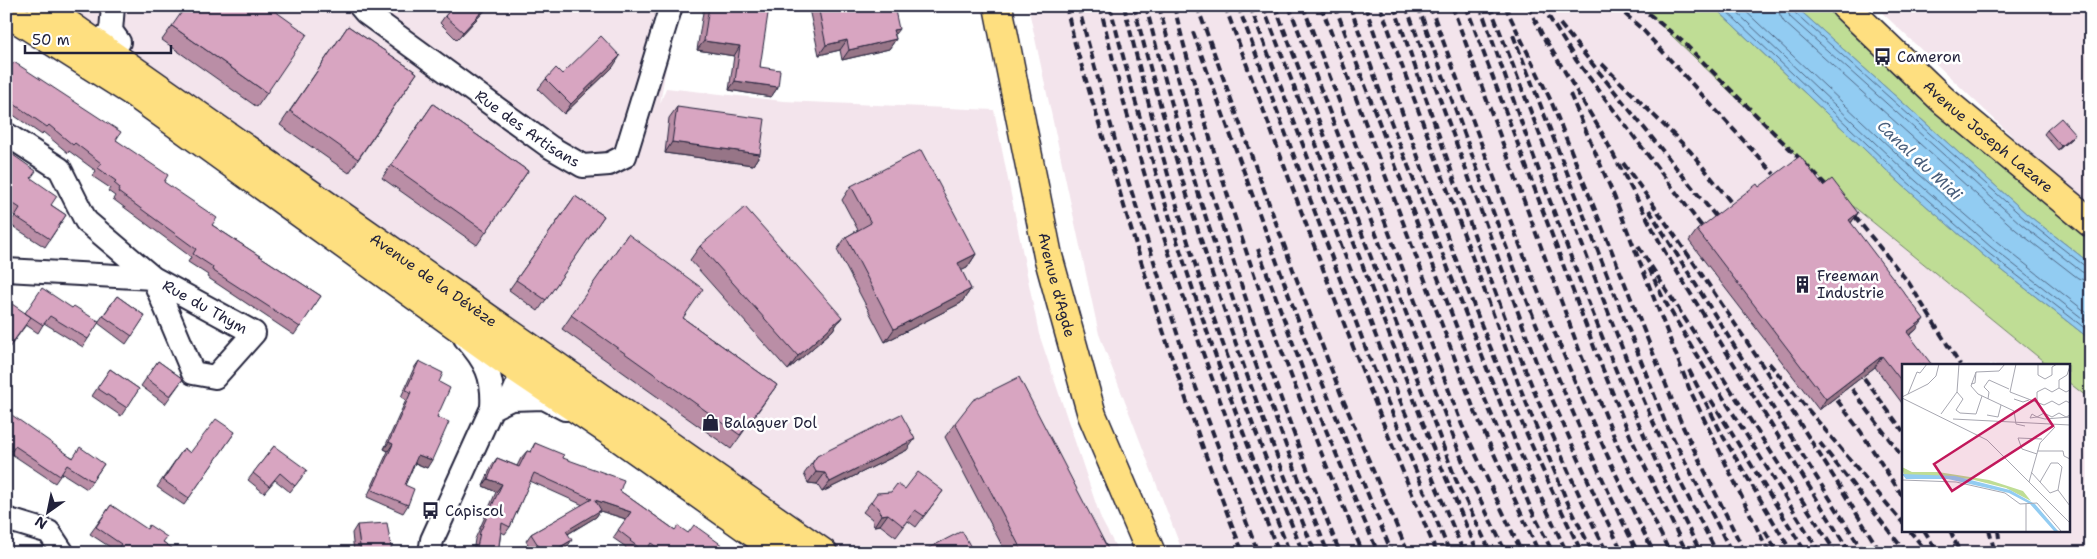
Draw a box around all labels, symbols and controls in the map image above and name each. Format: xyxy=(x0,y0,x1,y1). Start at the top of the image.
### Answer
scale bar xyxy=(25,22,171,54)
text: 50 m xyxy=(32,30,70,50)
bus stop icon: Cameron xyxy=(1873,47,1893,67)
place label: Cameron xyxy=(1897,47,1961,67)
street label: Avenue Joseph Lazare xyxy=(1919,76,2057,197)
street label: Rue des Artisans xyxy=(471,86,583,172)
water label: Canal du Midi xyxy=(1873,116,1967,205)
street label: Avenue de la Dévèze xyxy=(366,229,501,332)
street label: Avenue d'Agde xyxy=(1034,231,1080,339)
place label: Freeman Industrie xyxy=(1817,266,1884,303)
street label: Rue du Thym xyxy=(159,275,251,339)
building icon: Freeman Industrie xyxy=(1793,275,1813,295)
inset map xyxy=(1902,364,2070,532)
shop icon: Balaguer Dol xyxy=(700,413,720,433)
place label: Balaguer Dol xyxy=(724,413,817,433)
north arrow xyxy=(22,486,72,536)
bus stop icon: Capiscol xyxy=(421,501,441,521)
place label: Capiscol xyxy=(445,501,504,521)
text: N xyxy=(31,512,50,533)

